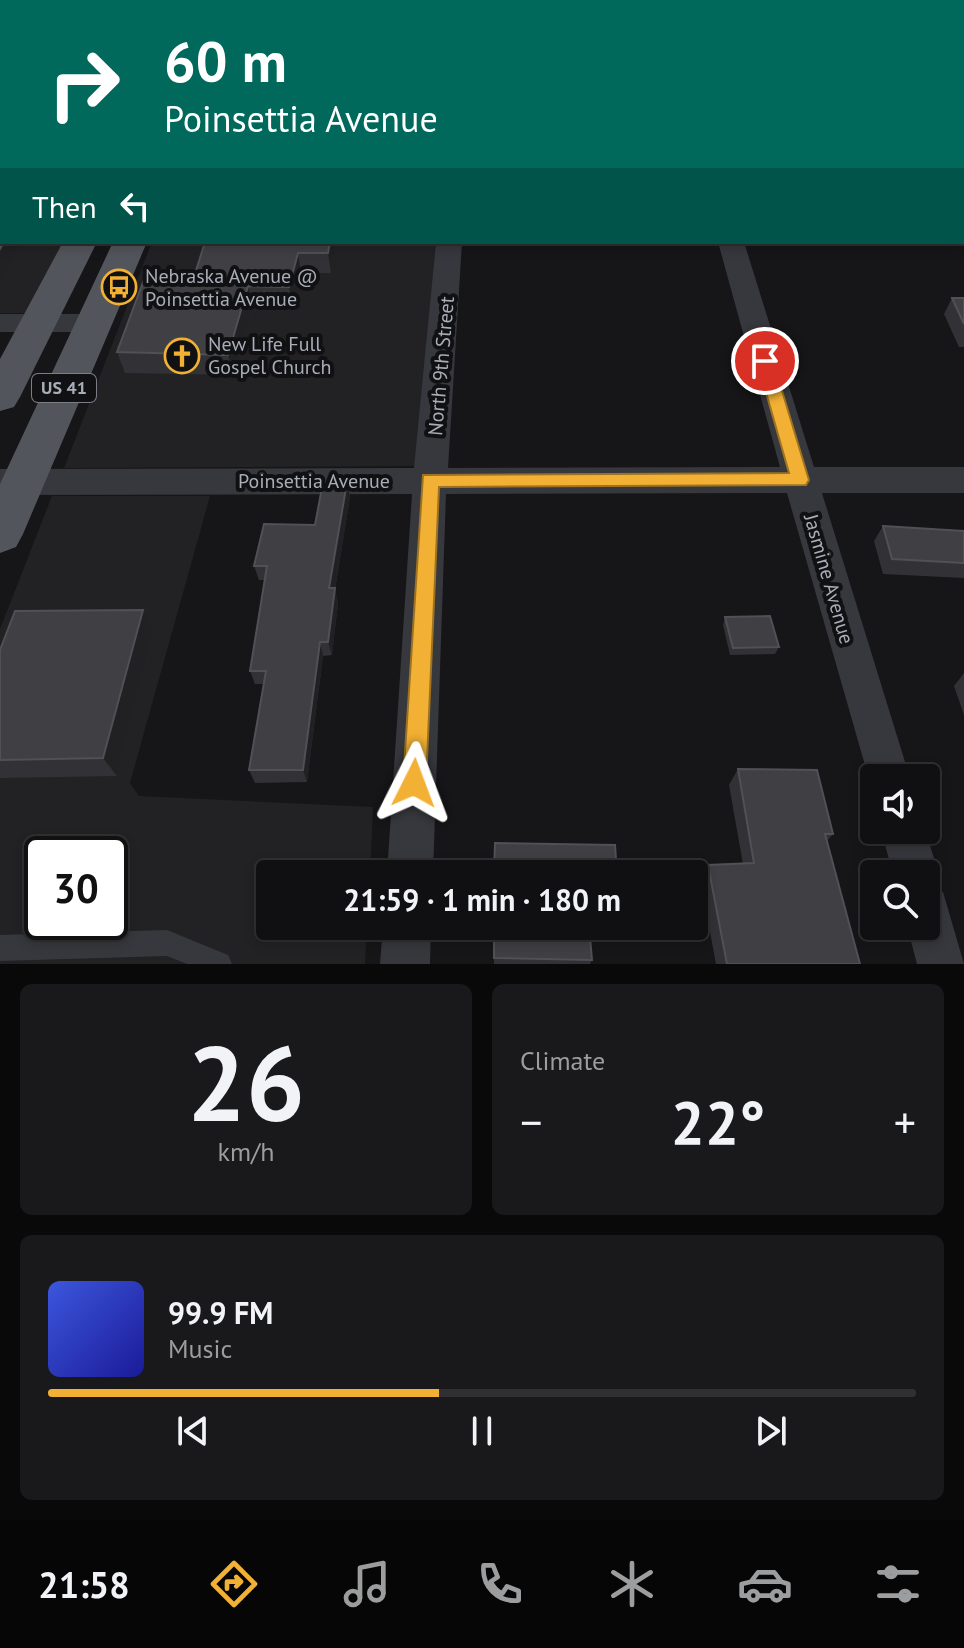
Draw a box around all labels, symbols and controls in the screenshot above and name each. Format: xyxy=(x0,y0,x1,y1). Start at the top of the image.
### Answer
text: 60 m xyxy=(164,25,287,97)
icon: right xyxy=(32,32,136,136)
text: Poinsettia Avenue xyxy=(164,95,438,142)
icon: left xyxy=(113,184,157,228)
text: Then xyxy=(32,187,97,226)
place label: Nebraska Avenue @ Poinsettia Avenue xyxy=(145,263,318,312)
bus stop icon: Nebraska Avenue @ Poinsettia Avenue xyxy=(100,268,138,306)
street label: North 9th Street xyxy=(422,295,460,437)
pin xyxy=(731,327,799,395)
place label: New Life Full Gospel Church xyxy=(208,331,331,380)
church icon: New Life Full Gospel Church xyxy=(163,337,201,375)
icon: arrive xyxy=(743,339,787,383)
road number: US 41 xyxy=(32,374,96,402)
street label: Poinsettia Avenue xyxy=(238,468,390,494)
street label: Jasmine Avenue xyxy=(798,510,860,647)
position arrow xyxy=(372,741,456,825)
map controls xyxy=(860,764,940,940)
button: sound xyxy=(860,764,940,844)
speed limit sign: 30 xyxy=(24,836,128,940)
button: search xyxy=(860,860,940,940)
text: 21:59 · 1 min · 180 m xyxy=(343,880,621,919)
text: 26 xyxy=(187,1015,305,1150)
text: Climate xyxy=(520,1044,605,1077)
text: 22° xyxy=(671,1083,765,1161)
text: − xyxy=(520,1093,542,1150)
text: + xyxy=(894,1093,916,1150)
text: km/h xyxy=(218,1135,275,1168)
text: 99.9 FM xyxy=(168,1293,273,1332)
text: Music xyxy=(168,1332,232,1365)
icon: previous xyxy=(171,1409,215,1453)
icon: pause xyxy=(460,1409,504,1453)
icon: next xyxy=(749,1409,793,1453)
icon: directions xyxy=(206,1556,262,1612)
icon: music xyxy=(339,1556,395,1612)
icon: phone xyxy=(472,1556,528,1612)
icon: climate xyxy=(604,1556,660,1612)
icon: car xyxy=(737,1556,793,1612)
icon: filters xyxy=(870,1556,926,1612)
text: 21:58 xyxy=(38,1561,130,1608)

